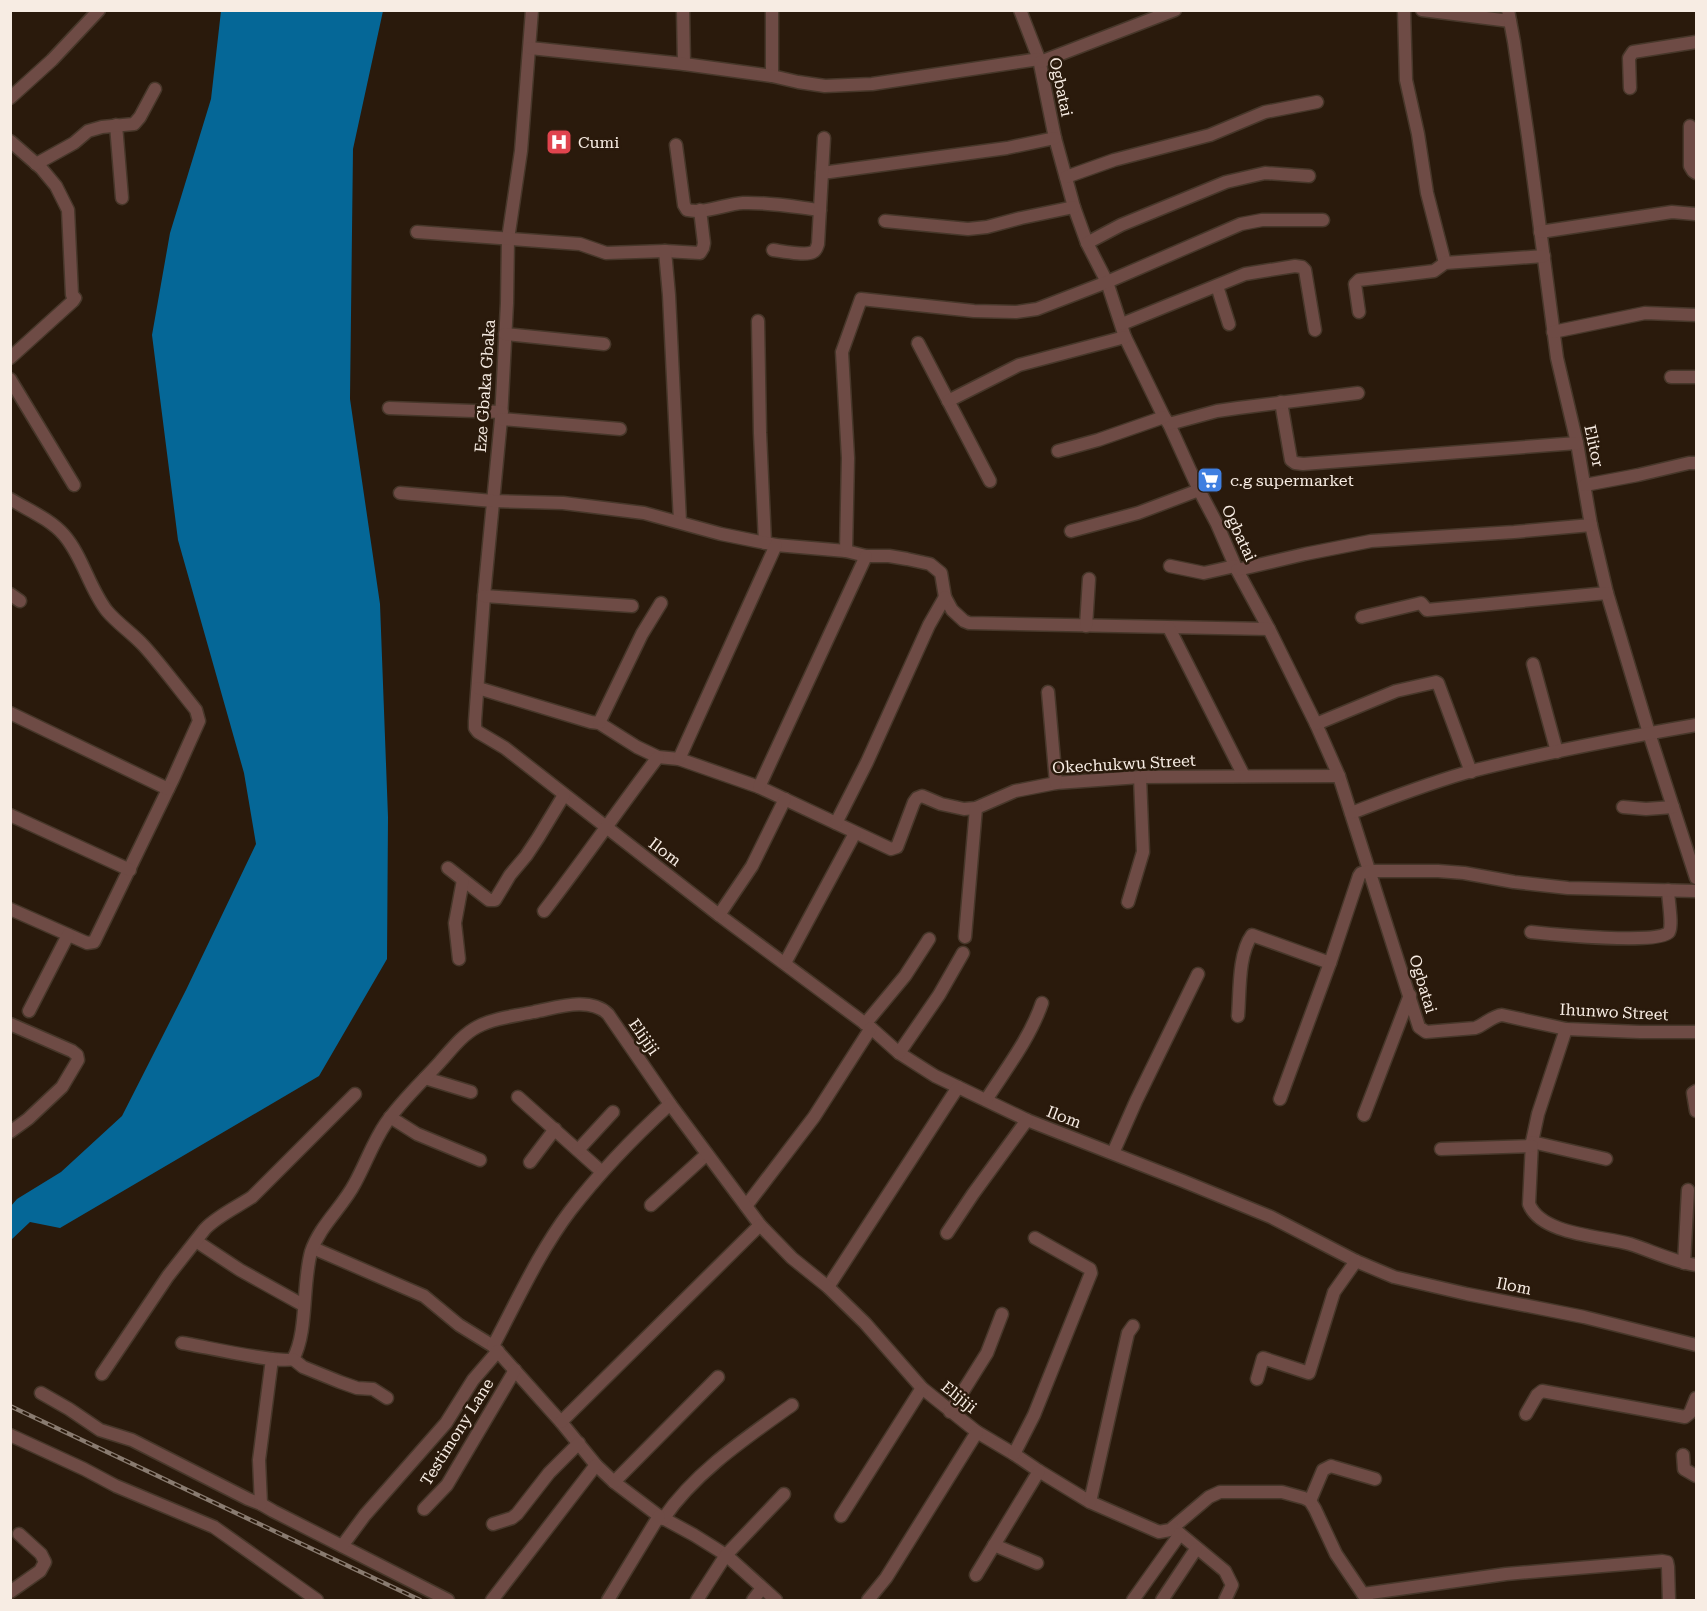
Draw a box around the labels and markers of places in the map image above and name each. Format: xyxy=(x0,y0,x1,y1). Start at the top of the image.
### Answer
hospital icon: Cumi xyxy=(544,127,574,157)
place label: Cumi xyxy=(578,133,619,152)
supermarket icon: c.g supermarket xyxy=(1195,465,1225,495)
place label: c.g supermarket xyxy=(1230,471,1354,490)

